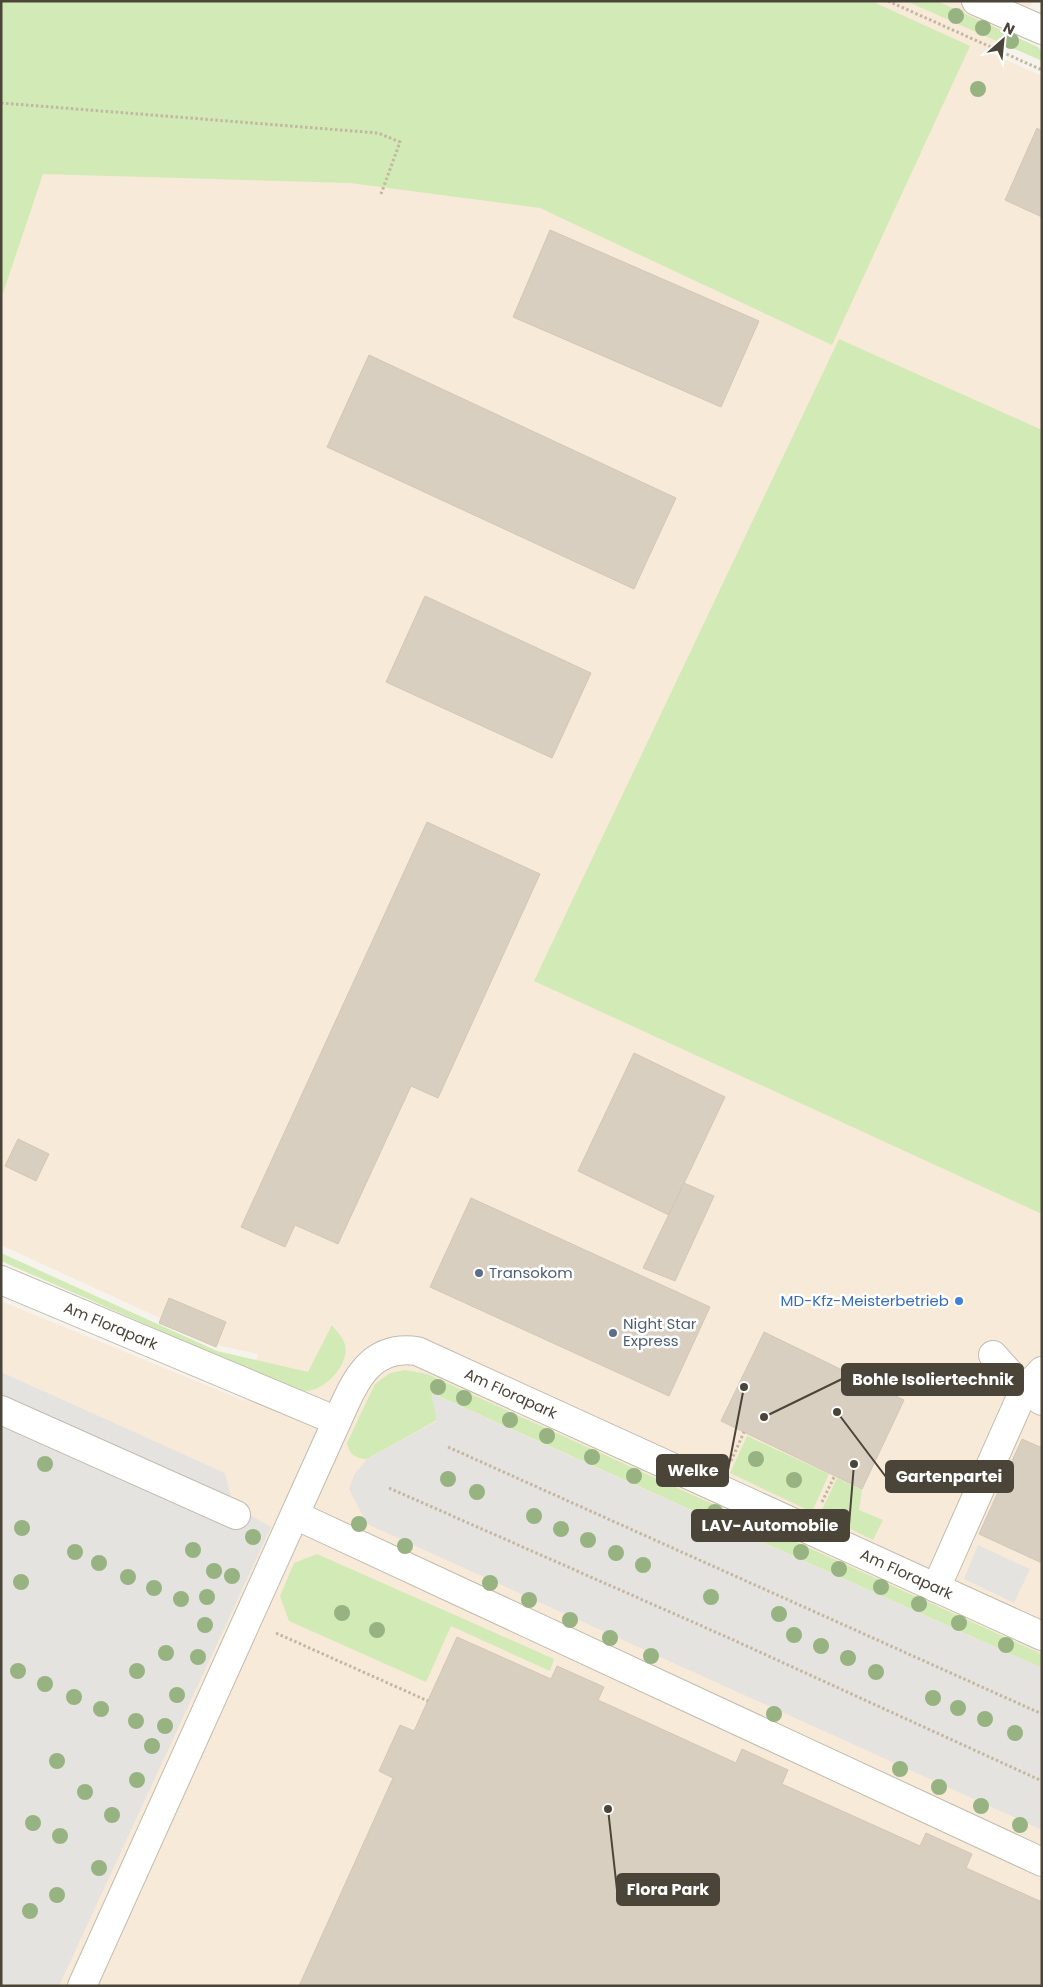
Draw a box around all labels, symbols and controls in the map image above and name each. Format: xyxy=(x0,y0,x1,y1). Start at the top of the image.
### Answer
north arrow xyxy=(978,15,1028,65)
text: N xyxy=(1000,17,1018,40)
place label: Transokom xyxy=(489,1262,573,1283)
marker: Transokom xyxy=(473,1267,485,1279)
place label: MD-Kfz-Meisterbetrieb xyxy=(780,1290,949,1311)
marker: MD-Kfz-Meisterbetrieb xyxy=(953,1295,965,1307)
street label: Am Florapark xyxy=(61,1297,161,1355)
place label: Night Star Express xyxy=(623,1313,697,1351)
marker: Night Star Express xyxy=(607,1327,619,1339)
street label: Am Florapark xyxy=(461,1363,561,1424)
callout: Bohle Isoliertechnik xyxy=(842,1364,1023,1395)
text: Bohle Isoliertechnik xyxy=(852,1368,1014,1391)
callout: Welke xyxy=(657,1455,728,1486)
text: Welke xyxy=(667,1459,719,1482)
callout: Gartenpartei xyxy=(886,1461,1013,1492)
text: Gartenpartei xyxy=(896,1465,1002,1488)
callout: LAV-Automobile xyxy=(692,1510,849,1541)
text: LAV-Automobile xyxy=(702,1514,839,1537)
street label: Am Florapark xyxy=(857,1543,957,1604)
callout: Flora Park xyxy=(617,1874,719,1905)
text: Flora Park xyxy=(627,1878,709,1901)

